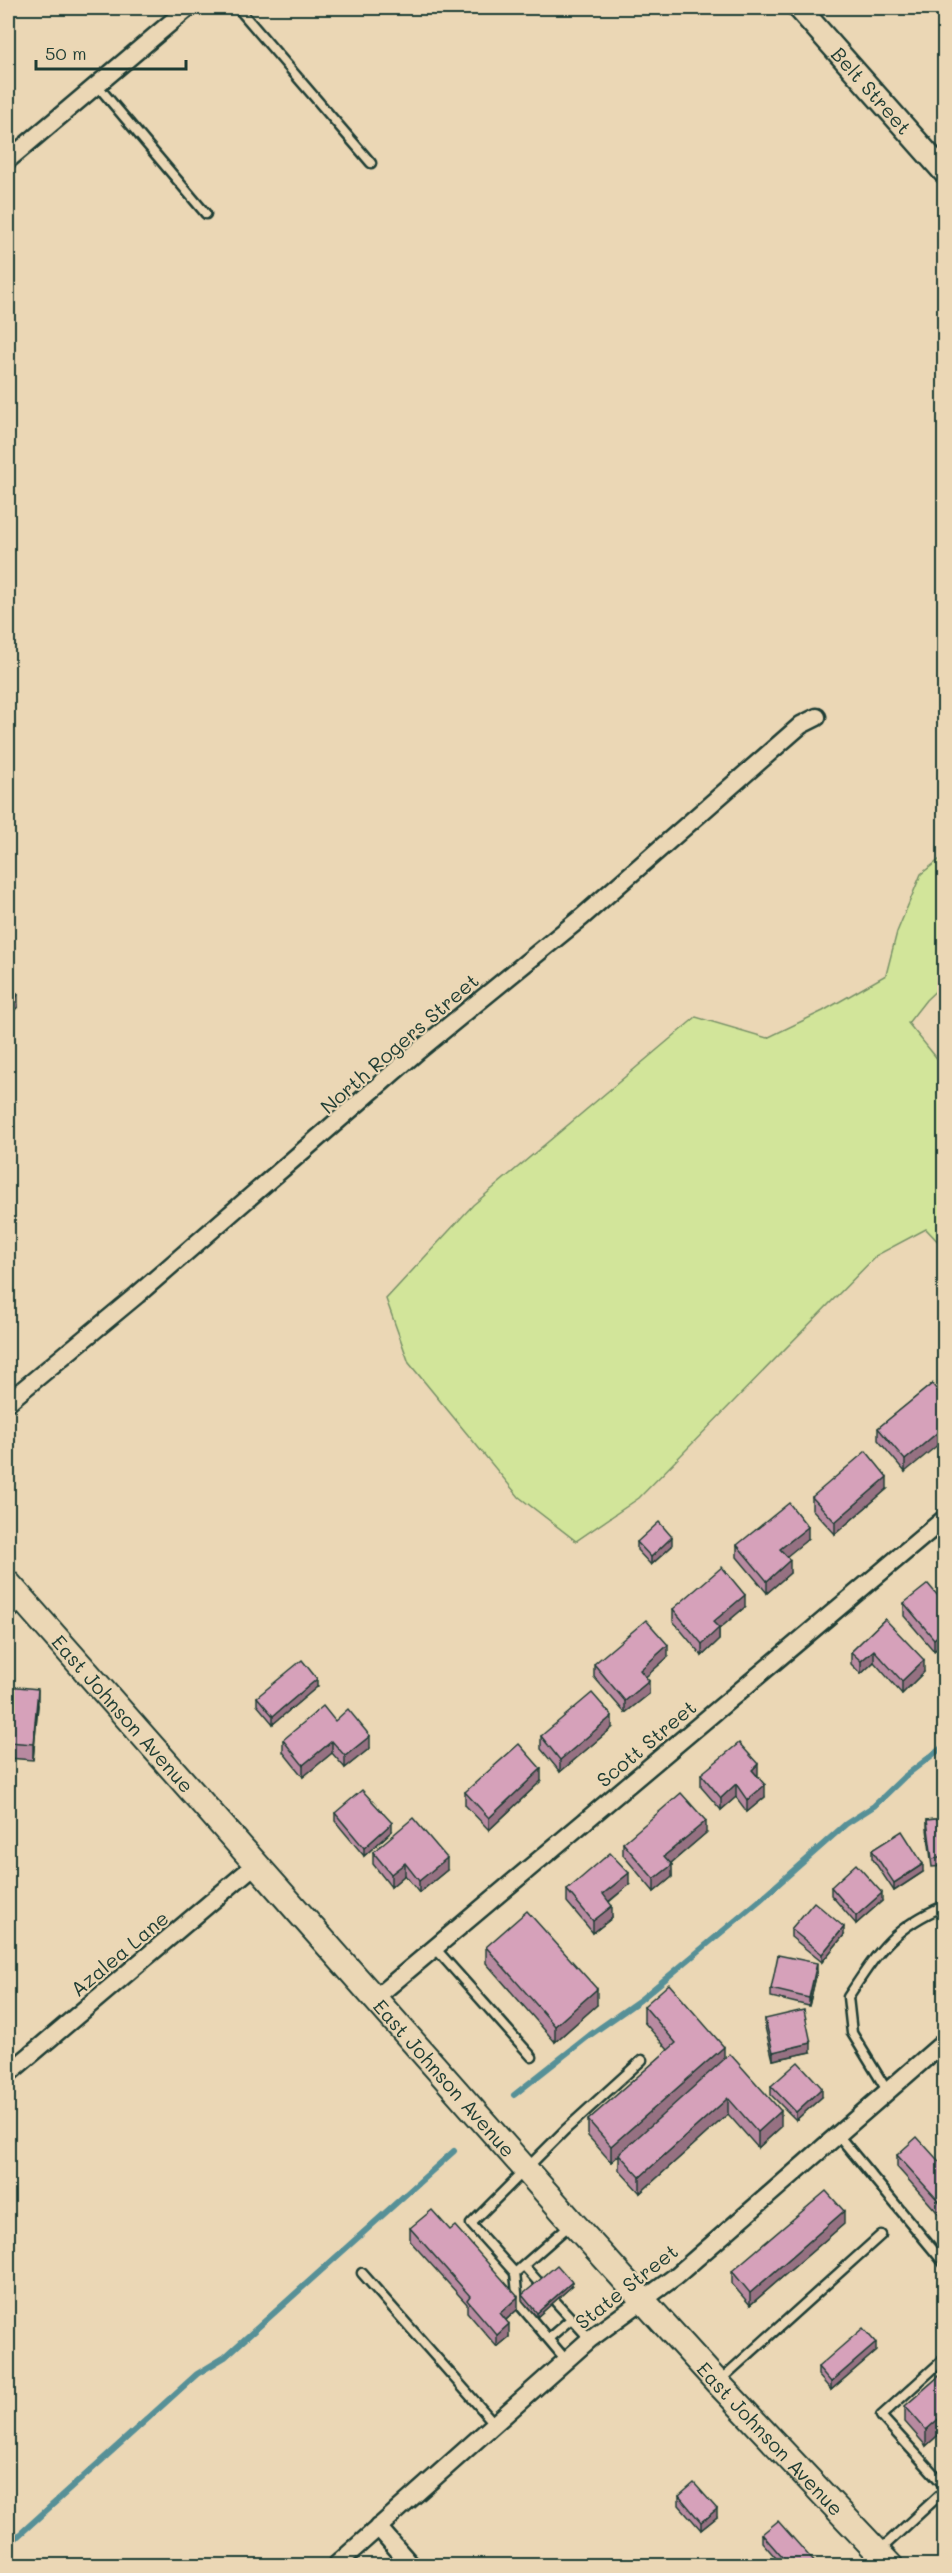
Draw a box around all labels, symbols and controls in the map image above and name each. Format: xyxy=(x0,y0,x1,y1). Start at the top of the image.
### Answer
scale bar xyxy=(36,33,186,71)
text: 50 m xyxy=(45,41,87,65)
street label: Belt Street xyxy=(826,41,918,140)
street label: North Rogers Street xyxy=(314,967,484,1119)
street label: East Johnson Avenue xyxy=(46,1629,200,1798)
street label: Scott Street xyxy=(591,1694,701,1792)
street label: Azalea Lane xyxy=(65,1904,173,2002)
street label: East Johnson Avenue xyxy=(368,1993,522,2162)
street label: State Street xyxy=(569,2238,683,2334)
street label: East Johnson Avenue xyxy=(692,2356,849,2521)

